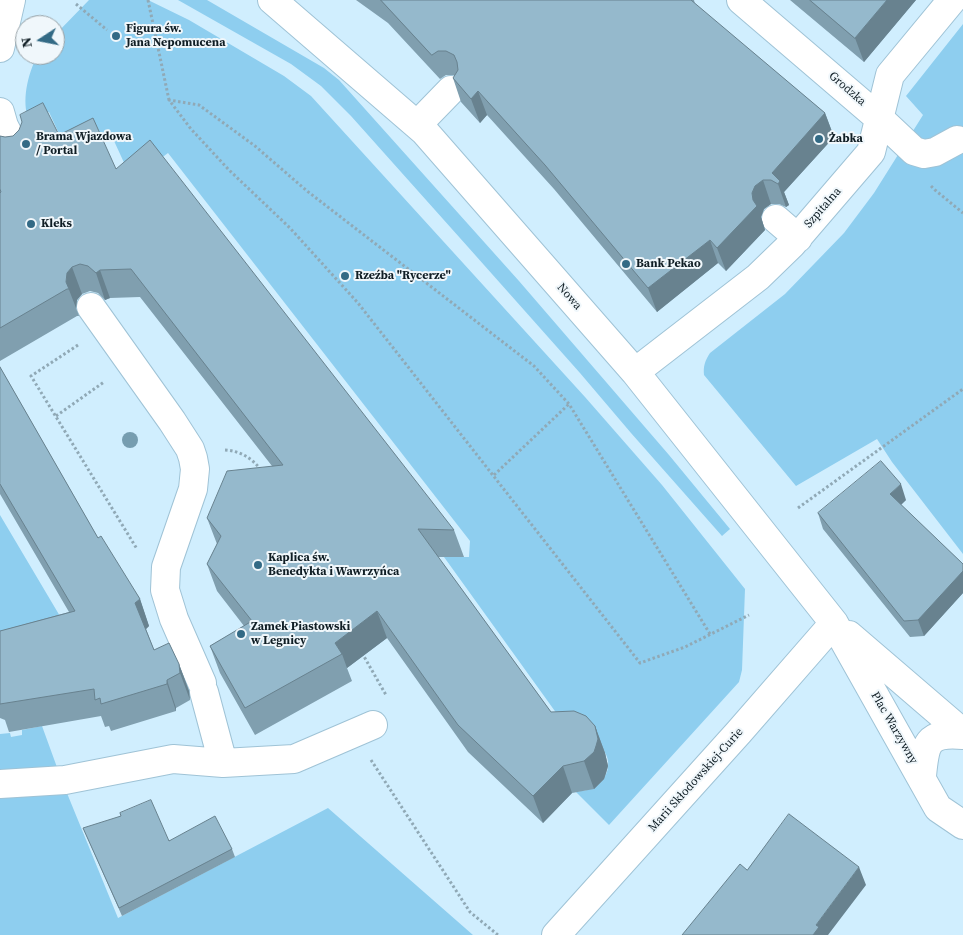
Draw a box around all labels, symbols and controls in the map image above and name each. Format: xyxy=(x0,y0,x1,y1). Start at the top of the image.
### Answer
north arrow xyxy=(15,15,65,65)
place label: Figura św. Jana Nepomucena xyxy=(126,22,225,50)
marker: Figura św. Jana Nepomucena xyxy=(110,30,122,42)
text: N xyxy=(15,36,37,50)
street label: Grodzka xyxy=(825,69,869,109)
place label: Brama Wjazdowa / Portal xyxy=(36,130,132,158)
place label: Żabka xyxy=(829,132,863,146)
marker: Żabka xyxy=(813,133,825,145)
marker: Brama Wjazdowa / Portal xyxy=(20,138,32,150)
street label: Szpitalna xyxy=(801,185,845,231)
place label: Kleks xyxy=(41,217,72,231)
marker: Kleks xyxy=(25,218,37,230)
place label: Bank Pekao xyxy=(636,257,701,271)
marker: Bank Pekao xyxy=(620,258,632,270)
place label: Rzeźba "Rycerze" xyxy=(355,269,451,283)
marker: Rzeźba "Rycerze" xyxy=(339,270,351,282)
street label: Nowa xyxy=(554,281,584,313)
place label: Kaplica św. Benedykta i Wawrzyńca xyxy=(268,551,399,579)
marker: Kaplica św. Benedykta i Wawrzyńca xyxy=(252,559,264,571)
place label: Zamek Piastowski w Legnicy xyxy=(251,620,350,648)
marker: Zamek Piastowski w Legnicy xyxy=(235,628,247,640)
street label: Plac Warzywny xyxy=(867,689,921,767)
street label: Marii Skłodowskiej-Curie xyxy=(646,725,746,835)

